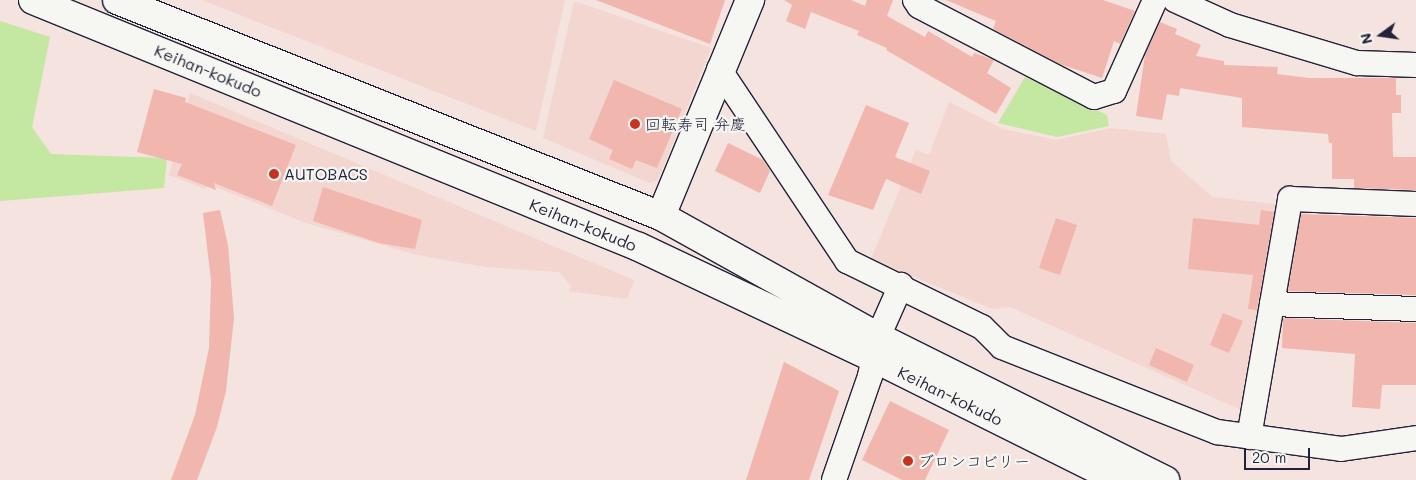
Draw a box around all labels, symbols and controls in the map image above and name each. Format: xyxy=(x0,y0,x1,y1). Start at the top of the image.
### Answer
north arrow xyxy=(1356,10,1406,60)
text: N xyxy=(1355,31,1376,46)
street label: Keihan-kokudo xyxy=(152,41,264,101)
place label: 回転寿司 弁慶 xyxy=(645,114,746,134)
marker: 回転寿司 弁慶 xyxy=(629,118,641,130)
place label: AUTOBACS xyxy=(284,164,368,184)
marker: AUTOBACS xyxy=(268,168,280,180)
street label: Keihan-kokudo xyxy=(527,195,639,255)
street label: Keihan-kokudo xyxy=(895,362,1005,430)
scale bar xyxy=(1246,438,1312,470)
text: 20 m xyxy=(1252,447,1286,467)
place label: ブロンコビリー xyxy=(918,451,1030,471)
marker: ブロンコビリー xyxy=(902,455,914,467)

